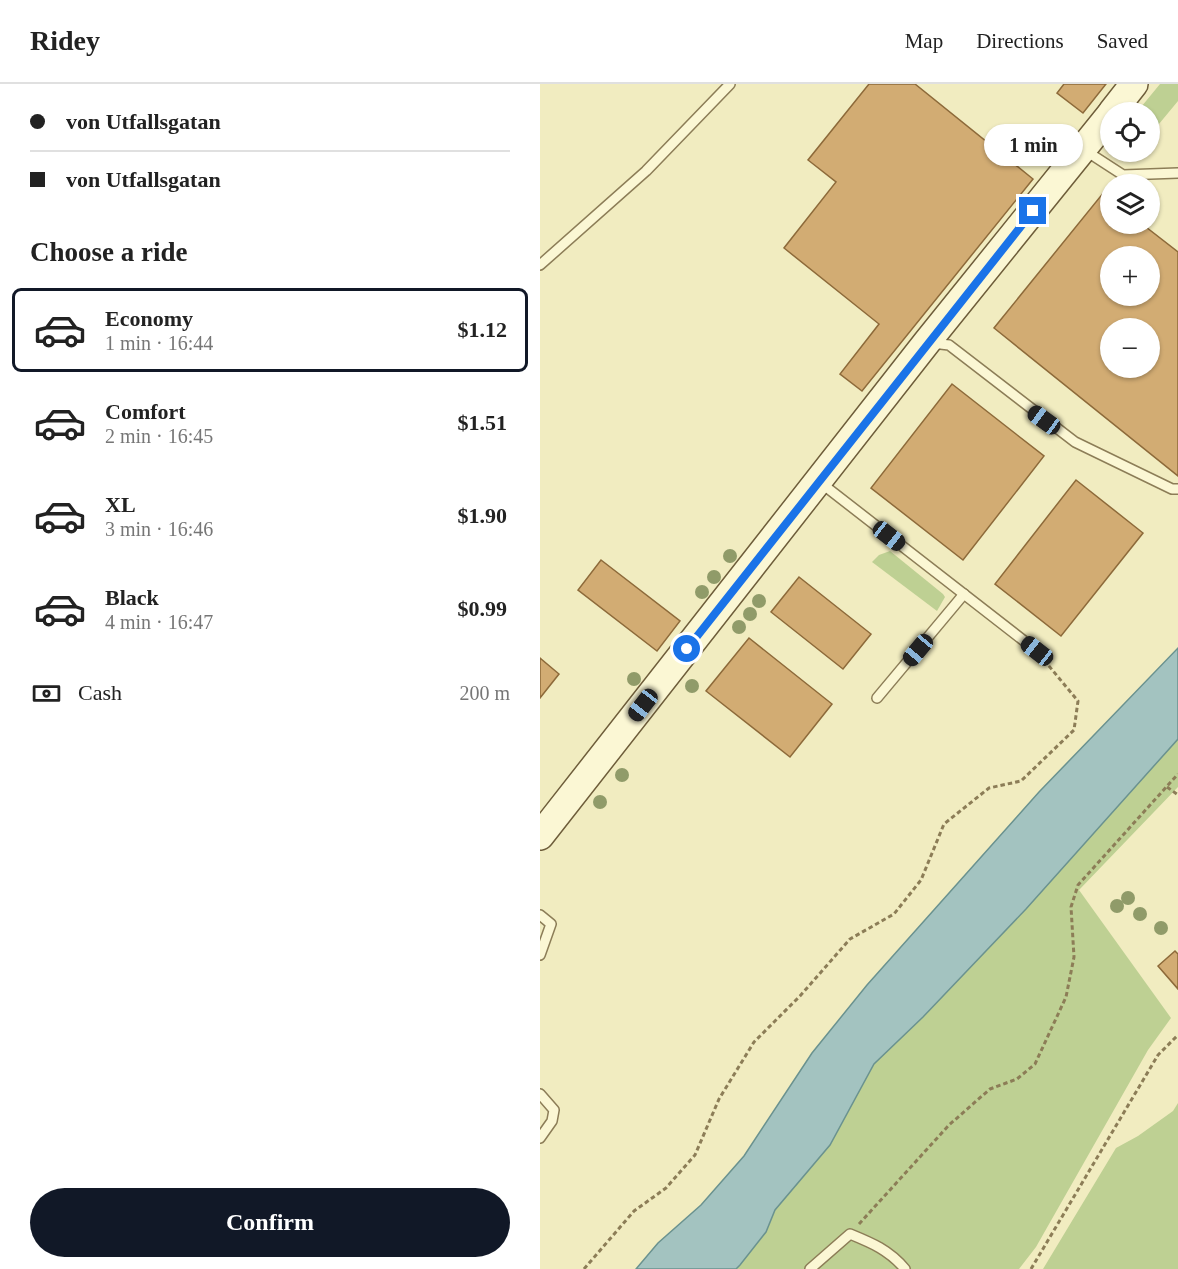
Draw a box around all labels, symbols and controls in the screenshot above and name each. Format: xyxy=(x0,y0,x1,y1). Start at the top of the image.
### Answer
text: Ridey xyxy=(30,25,100,56)
text: Map xyxy=(905,29,943,53)
text: Directions xyxy=(976,29,1064,53)
text: Saved xyxy=(1097,29,1148,53)
map controls xyxy=(1100,102,1160,378)
button: locate xyxy=(1100,102,1160,162)
text: von Utfallsgatan xyxy=(66,109,221,134)
callout: 1 min xyxy=(984,124,1082,166)
text: 1 min xyxy=(1009,134,1058,156)
text: von Utfallsgatan xyxy=(66,167,221,192)
button: layers xyxy=(1100,174,1160,234)
route end xyxy=(1019,197,1046,224)
text: Choose a ride xyxy=(30,237,188,267)
button: + xyxy=(1100,246,1160,306)
icon: car xyxy=(33,303,87,357)
text: Economy xyxy=(105,306,193,331)
text: $1.12 xyxy=(458,317,507,342)
button: − xyxy=(1100,318,1160,378)
text: 1 min · 16:44 xyxy=(105,332,213,354)
icon: car xyxy=(33,396,87,450)
text: Comfort xyxy=(105,399,186,424)
car xyxy=(1024,402,1064,438)
text: $1.51 xyxy=(458,410,507,435)
text: 2 min · 16:45 xyxy=(105,425,213,447)
icon: car xyxy=(33,489,87,543)
text: XL xyxy=(105,492,136,517)
text: $1.90 xyxy=(458,503,507,528)
text: 3 min · 16:46 xyxy=(105,518,213,540)
car xyxy=(869,518,909,554)
icon: car xyxy=(33,582,87,636)
text: Black xyxy=(105,585,159,610)
text: $0.99 xyxy=(458,596,507,621)
text: 4 min · 16:47 xyxy=(105,611,213,633)
car xyxy=(900,630,936,670)
car xyxy=(1017,633,1057,669)
route start xyxy=(673,635,700,662)
icon: cash xyxy=(30,677,63,710)
text: Cash xyxy=(78,680,122,705)
text: 200 m xyxy=(459,682,510,704)
car xyxy=(625,685,661,725)
button: Confirm xyxy=(30,1188,510,1257)

